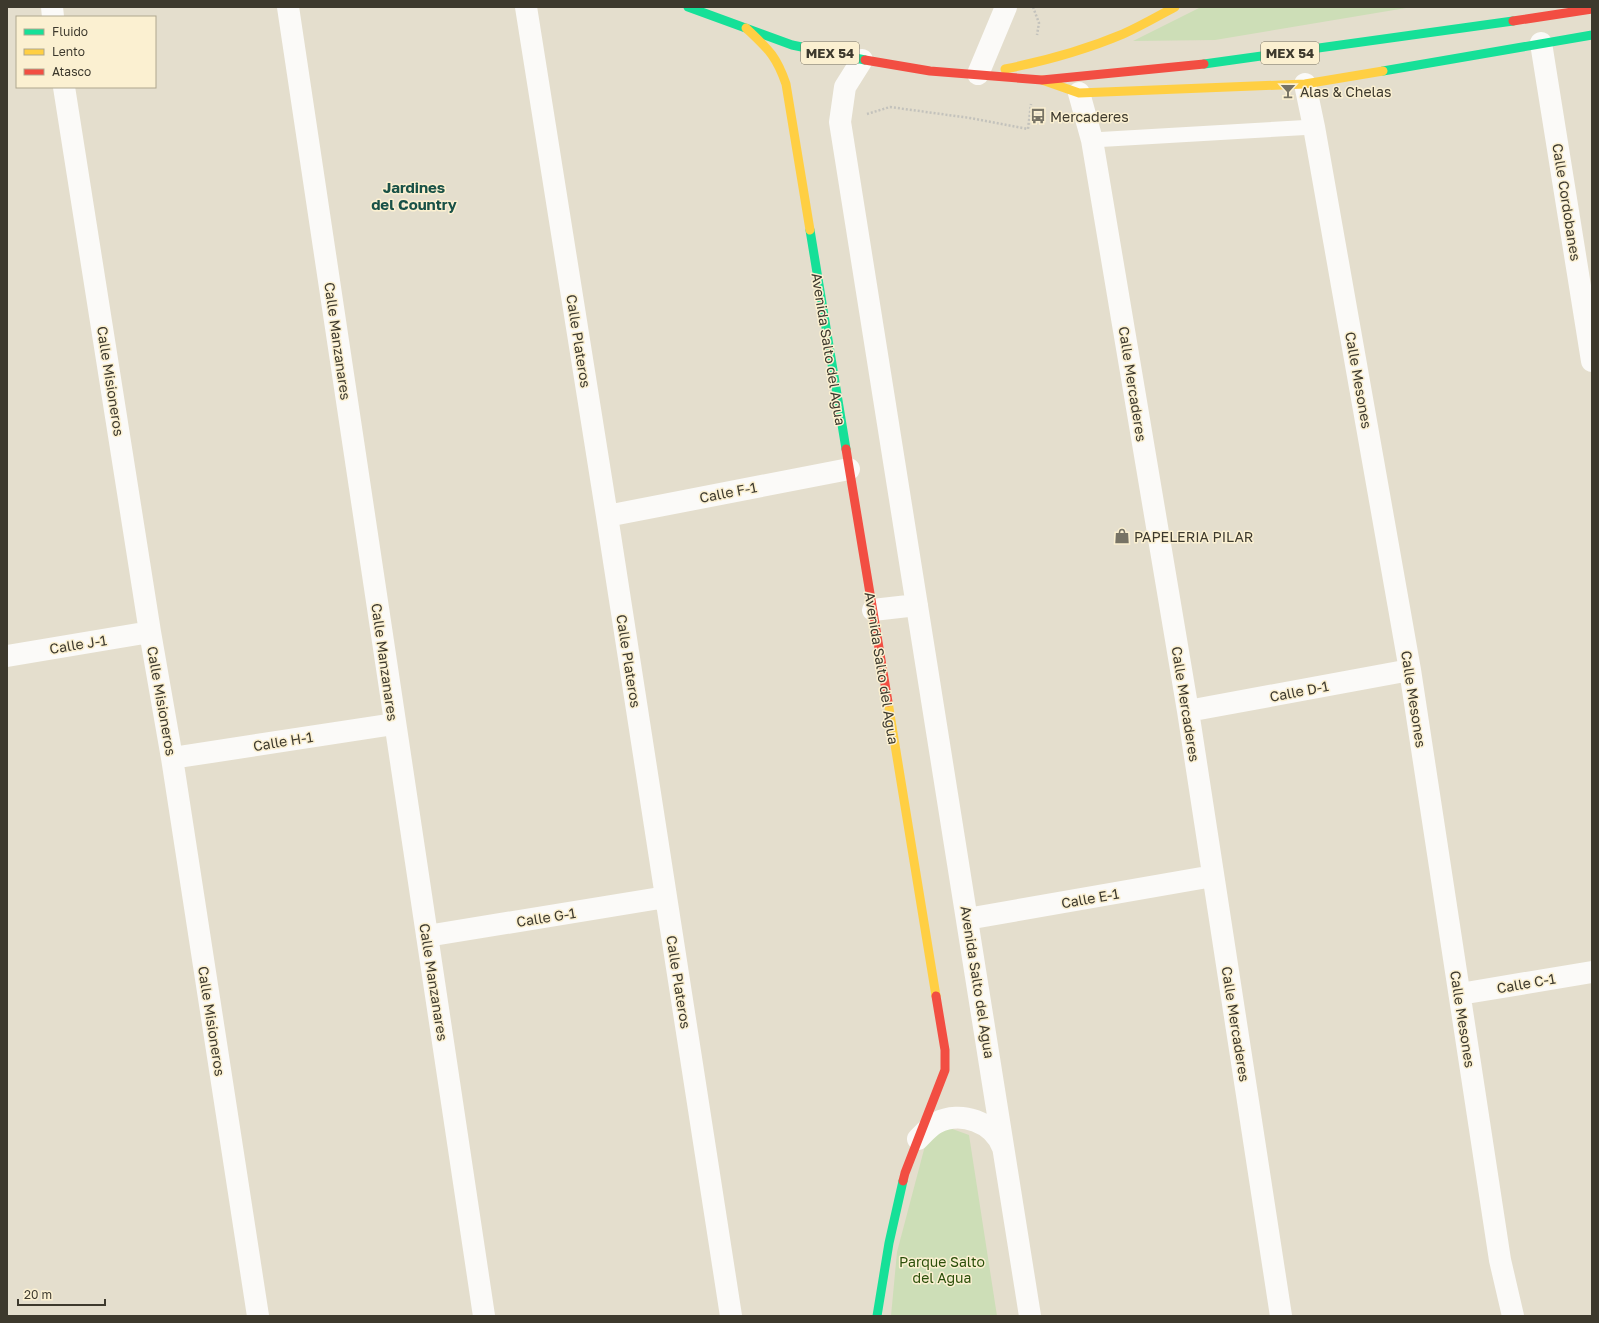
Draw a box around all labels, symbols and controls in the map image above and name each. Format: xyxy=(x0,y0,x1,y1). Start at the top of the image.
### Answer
legend xyxy=(16,16,156,88)
text: Fluido xyxy=(52,24,88,39)
road number: MEX 54 xyxy=(801,42,859,64)
road number: MEX 54 xyxy=(1261,42,1319,64)
text: Lento xyxy=(52,44,85,59)
text: Atasco xyxy=(52,64,91,79)
bar icon: Alas & Chelas xyxy=(1279,82,1297,100)
place label: Alas & Chelas xyxy=(1300,83,1391,100)
bus stop icon: Mercaderes xyxy=(1029,107,1047,125)
place label: Mercaderes xyxy=(1050,108,1129,125)
street label: Calle Cordobanes xyxy=(1549,142,1585,262)
district label: Jardines del Country xyxy=(371,178,457,213)
street label: Avenida Salto del Agua xyxy=(809,272,849,426)
street label: Calle Manzanares xyxy=(321,281,355,401)
street label: Calle Plateros xyxy=(563,293,595,389)
street label: Calle Misioneros xyxy=(94,325,128,437)
street label: Calle Mercaderes xyxy=(1115,325,1151,443)
street label: Calle Mesones xyxy=(1342,330,1376,430)
street label: Calle F-1 xyxy=(698,478,758,506)
shop icon: PAPELERIA PILAR xyxy=(1113,527,1131,545)
place label: PAPELERIA PILAR xyxy=(1134,528,1253,545)
street label: Avenida Salto del Agua xyxy=(862,591,902,745)
street label: Calle Manzanares xyxy=(368,602,402,722)
street label: Calle Plateros xyxy=(613,613,645,709)
street label: Calle J-1 xyxy=(48,631,108,657)
street label: Calle Misioneros xyxy=(144,645,180,757)
street label: Calle Mercaderes xyxy=(1168,645,1204,763)
street label: Calle Mesones xyxy=(1398,649,1430,749)
street label: Calle D-1 xyxy=(1268,677,1330,705)
street label: Calle H-1 xyxy=(252,728,314,754)
street label: Calle E-1 xyxy=(1060,885,1120,911)
street label: Calle G-1 xyxy=(515,904,577,930)
street label: Avenida Salto del Agua xyxy=(958,905,998,1059)
street label: Calle Manzanares xyxy=(416,922,452,1042)
street label: Calle Plateros xyxy=(663,934,695,1030)
street label: Calle Misioneros xyxy=(195,965,229,1077)
street label: Calle Mercaderes xyxy=(1218,965,1254,1083)
street label: Calle Mesones xyxy=(1447,969,1479,1069)
street label: Calle C-1 xyxy=(1495,969,1557,997)
park label: Parque Salto del Agua xyxy=(899,1253,985,1286)
scale bar xyxy=(18,1281,105,1307)
text: 20 m xyxy=(24,1287,52,1302)

